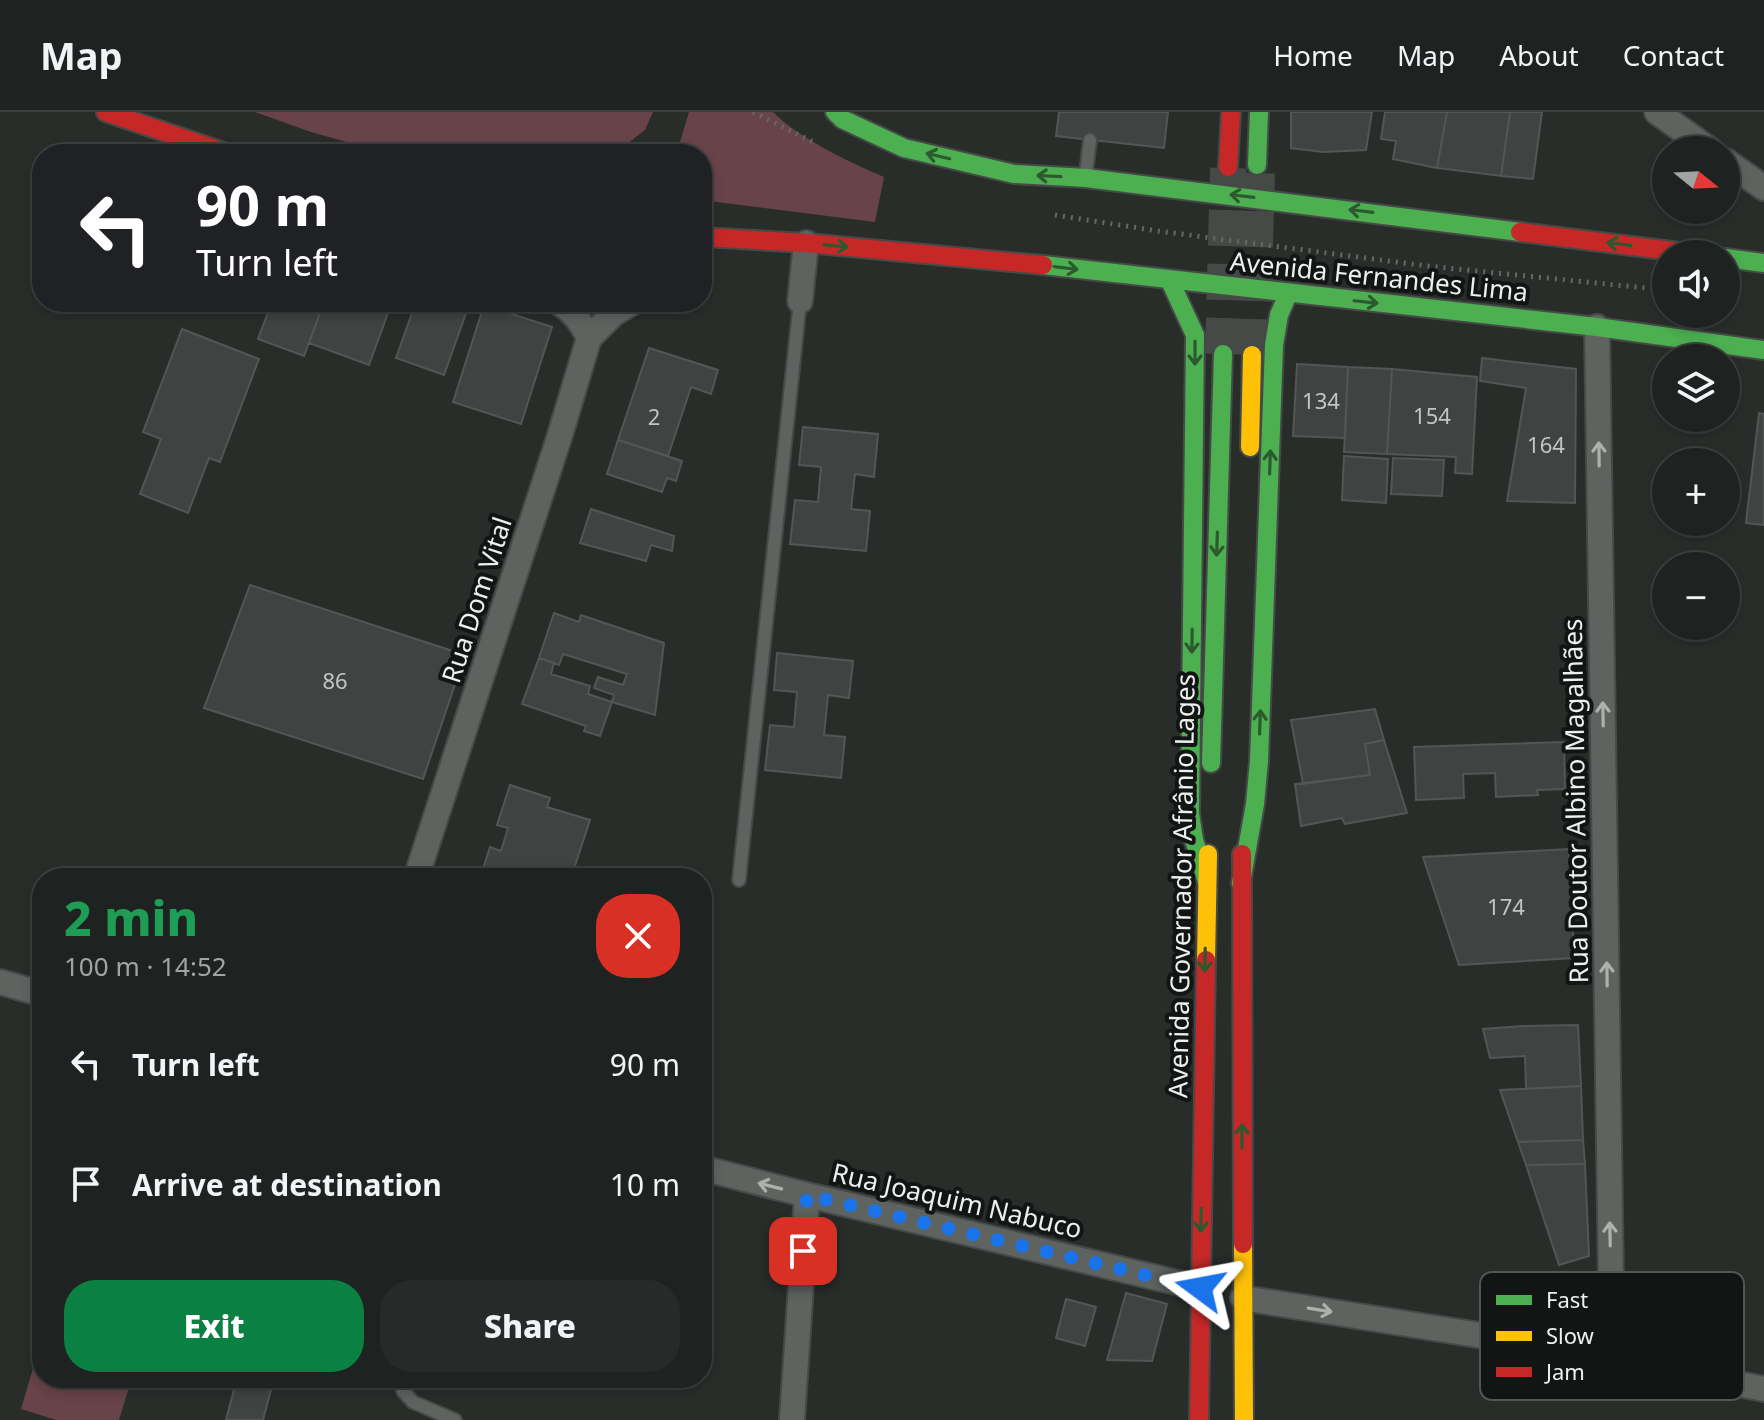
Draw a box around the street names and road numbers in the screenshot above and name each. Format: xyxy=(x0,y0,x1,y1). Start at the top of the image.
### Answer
street label: Avenida Fernandes Lima xyxy=(1228,242,1530,310)
street label: Rua Dom Vital xyxy=(432,512,520,687)
street label: Rua Doutor Albino Magalhães xyxy=(1554,618,1596,984)
street label: Avenida Governador Afrânio Lages xyxy=(1159,674,1203,1098)
street label: Rua Joaquim Nabuco xyxy=(829,1154,1086,1246)

